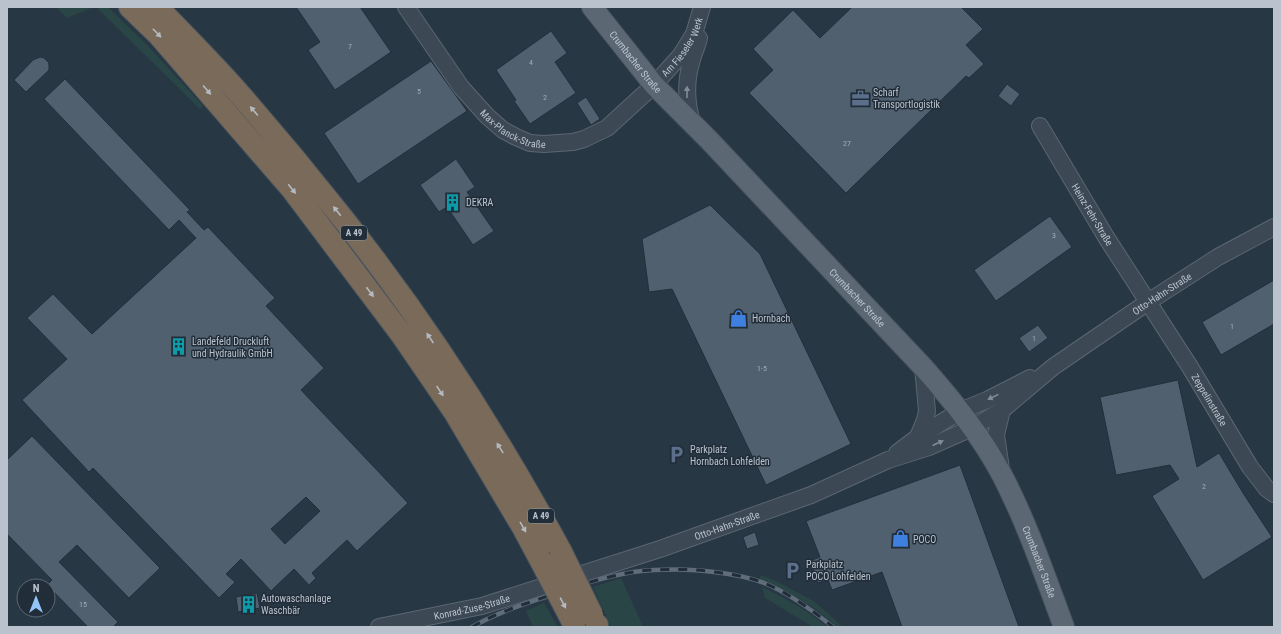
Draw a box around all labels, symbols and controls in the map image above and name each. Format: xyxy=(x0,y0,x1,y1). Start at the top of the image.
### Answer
street label: Am Fieseler Werk xyxy=(659,15,704,79)
one-way arrow xyxy=(152,28,162,38)
street label: Crumbacher Straße xyxy=(608,29,664,95)
house number: 7 xyxy=(348,42,352,51)
house number: 4 xyxy=(529,58,533,67)
one-way arrow xyxy=(203,84,212,95)
one-way arrow xyxy=(684,85,690,98)
house number: 5 xyxy=(417,87,421,96)
place label: Scharf Transportlogistik xyxy=(873,87,940,110)
office icon: Scharf Transportlogistik xyxy=(850,88,870,108)
house number: 2 xyxy=(543,93,547,102)
one-way arrow xyxy=(249,106,258,116)
street label: Max-Planck-Straße xyxy=(478,107,546,150)
house number: 27 xyxy=(843,139,851,148)
street label: Heinz-Fehr-Straße xyxy=(1070,181,1116,248)
one-way arrow xyxy=(287,183,296,194)
building icon: DEKRA xyxy=(443,192,463,212)
place label: DEKRA xyxy=(466,197,493,208)
one-way arrow xyxy=(333,205,341,216)
road number: A 49 xyxy=(341,226,367,240)
house number: 3 xyxy=(1052,231,1056,240)
street label: Crumbacher Straße xyxy=(827,266,888,329)
street label: Otto-Hahn-Straße xyxy=(1130,270,1194,317)
one-way arrow xyxy=(366,287,374,298)
shop icon: Hornbach xyxy=(729,308,749,328)
place label: Hornbach xyxy=(752,313,790,324)
house number: 1 xyxy=(1230,322,1234,331)
one-way arrow xyxy=(426,333,434,344)
house number: 1 xyxy=(1032,334,1036,343)
place label: Landefeld Druckluft und Hydraulik GmbH xyxy=(192,336,273,359)
building icon: Landefeld Druckluft und Hydraulik GmbH xyxy=(169,337,189,357)
house number: 1-5 xyxy=(757,364,767,373)
street label: Zeppelinstraße xyxy=(1190,372,1230,428)
one-way arrow xyxy=(436,385,444,396)
one-way arrow xyxy=(988,394,999,400)
one-way arrow xyxy=(932,440,944,446)
one-way arrow xyxy=(497,442,504,454)
place label: Parkplatz Hornbach Lohfelden xyxy=(690,444,770,467)
parking icon: Parkplatz Hornbach Lohfelden xyxy=(667,445,687,465)
house number: 2 xyxy=(1202,482,1206,491)
street label: Otto-Hahn-Straße xyxy=(693,508,761,542)
road number: A 49 xyxy=(528,509,554,523)
one-way arrow xyxy=(519,521,526,533)
street label: Crumbacher Straße xyxy=(1021,524,1058,600)
shop icon: POCO xyxy=(890,529,910,549)
place label: POCO xyxy=(913,534,936,545)
place label: Parkplatz POCO Lohfelden xyxy=(806,559,871,582)
parking icon: Parkplatz POCO Lohfelden xyxy=(783,560,803,580)
north arrow xyxy=(16,578,56,618)
text: N xyxy=(33,582,40,595)
street label: Konrad-Zuse-Straße xyxy=(433,592,511,621)
place label: Autowaschanlage Waschbär xyxy=(261,593,331,616)
building icon: Autowaschanlage Waschbär xyxy=(238,594,258,614)
one-way arrow xyxy=(560,597,566,609)
house number: 15 xyxy=(79,600,87,609)

